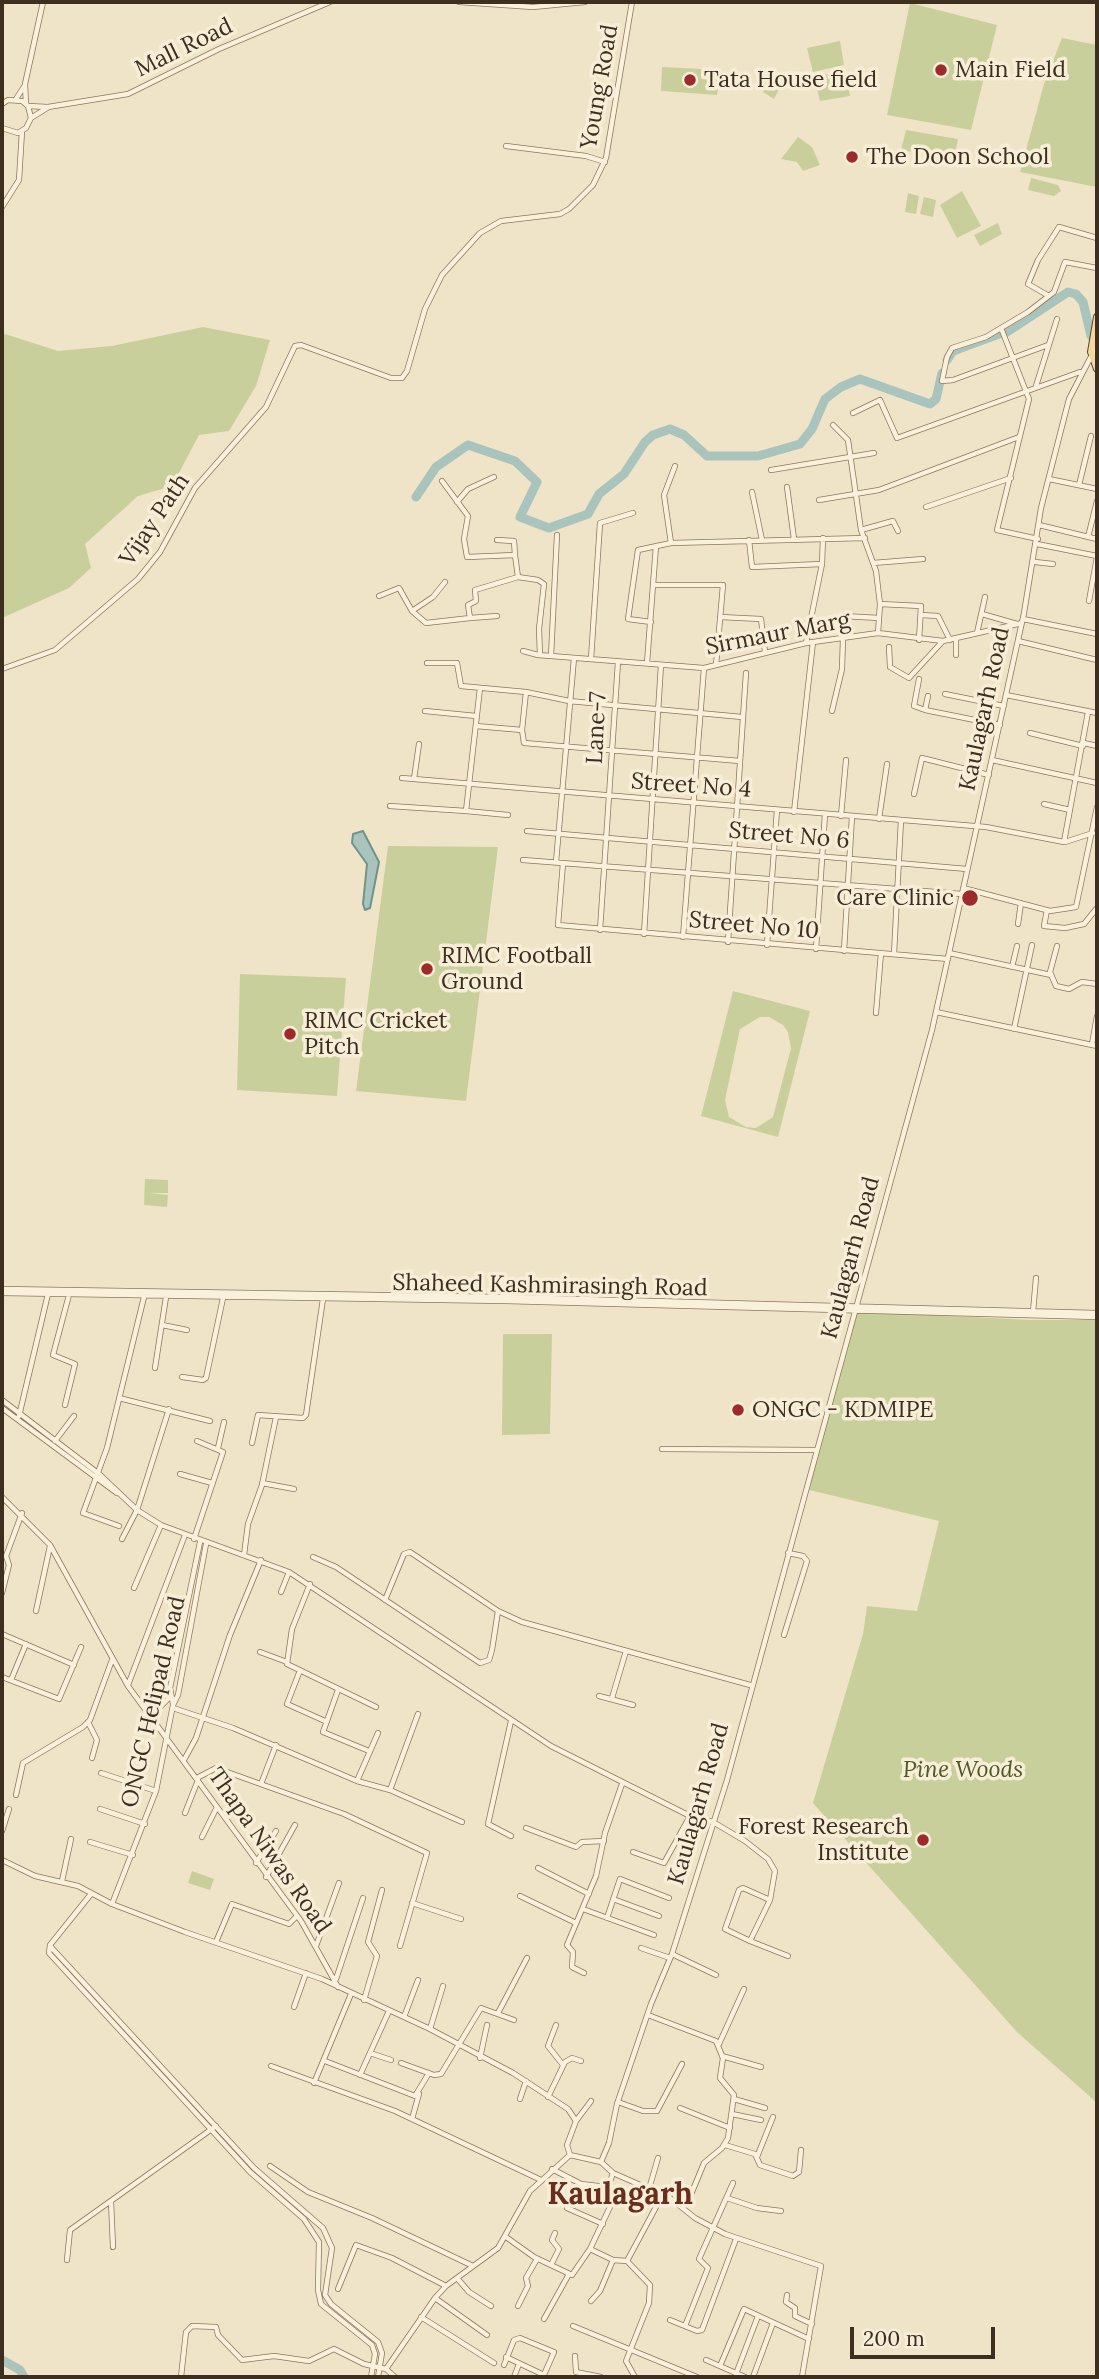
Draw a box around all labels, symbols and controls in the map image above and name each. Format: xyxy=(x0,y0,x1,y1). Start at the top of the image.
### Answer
street label: Mall Road xyxy=(131,13,237,83)
street label: Young Road xyxy=(575,22,625,152)
place label: Main Field xyxy=(955,56,1066,84)
marker: Main Field xyxy=(933,62,949,78)
place label: Tata House field xyxy=(704,66,877,94)
marker: Tata House field xyxy=(682,72,698,88)
place label: The Doon School xyxy=(866,143,1049,171)
marker: The Doon School xyxy=(844,149,860,165)
street label: Vijay Path xyxy=(114,469,196,571)
street label: Sirmaur Marg xyxy=(703,606,853,662)
street label: Kaulagarh Road xyxy=(954,624,1016,794)
street label: Lane-7 xyxy=(581,691,613,765)
street label: Street No 4 xyxy=(630,768,752,804)
street label: Street No 6 xyxy=(727,817,851,855)
place label: Care Clinic xyxy=(836,884,954,912)
marker: Care Clinic xyxy=(960,888,980,908)
street label: Street No 10 xyxy=(688,907,820,945)
place label: RIMC Football Ground xyxy=(441,942,592,996)
marker: RIMC Football Ground xyxy=(419,961,435,977)
place label: RIMC Cricket Pitch xyxy=(304,1007,447,1061)
marker: RIMC Cricket Pitch xyxy=(282,1026,298,1042)
street label: Kaulagarh Road xyxy=(816,1174,886,1342)
street label: Shaheed Kashmirasingh Road xyxy=(392,1269,708,1303)
place label: ONGC - KDMIPE xyxy=(752,1396,934,1424)
marker: ONGC - KDMIPE xyxy=(730,1402,746,1418)
street label: ONGC Helipad Road xyxy=(116,1594,192,1810)
street label: Kaulagarh Road xyxy=(663,1720,735,1888)
park label: Pine Woods xyxy=(903,1756,1023,1784)
street label: Thapa Niwas Road xyxy=(201,1763,337,1939)
place label: Forest Research Institute xyxy=(738,1813,909,1867)
marker: Forest Research Institute xyxy=(915,1832,931,1848)
district label: Kaulagarh xyxy=(547,2177,693,2213)
scale bar xyxy=(854,2312,999,2356)
text: 200 m xyxy=(863,2325,925,2352)

